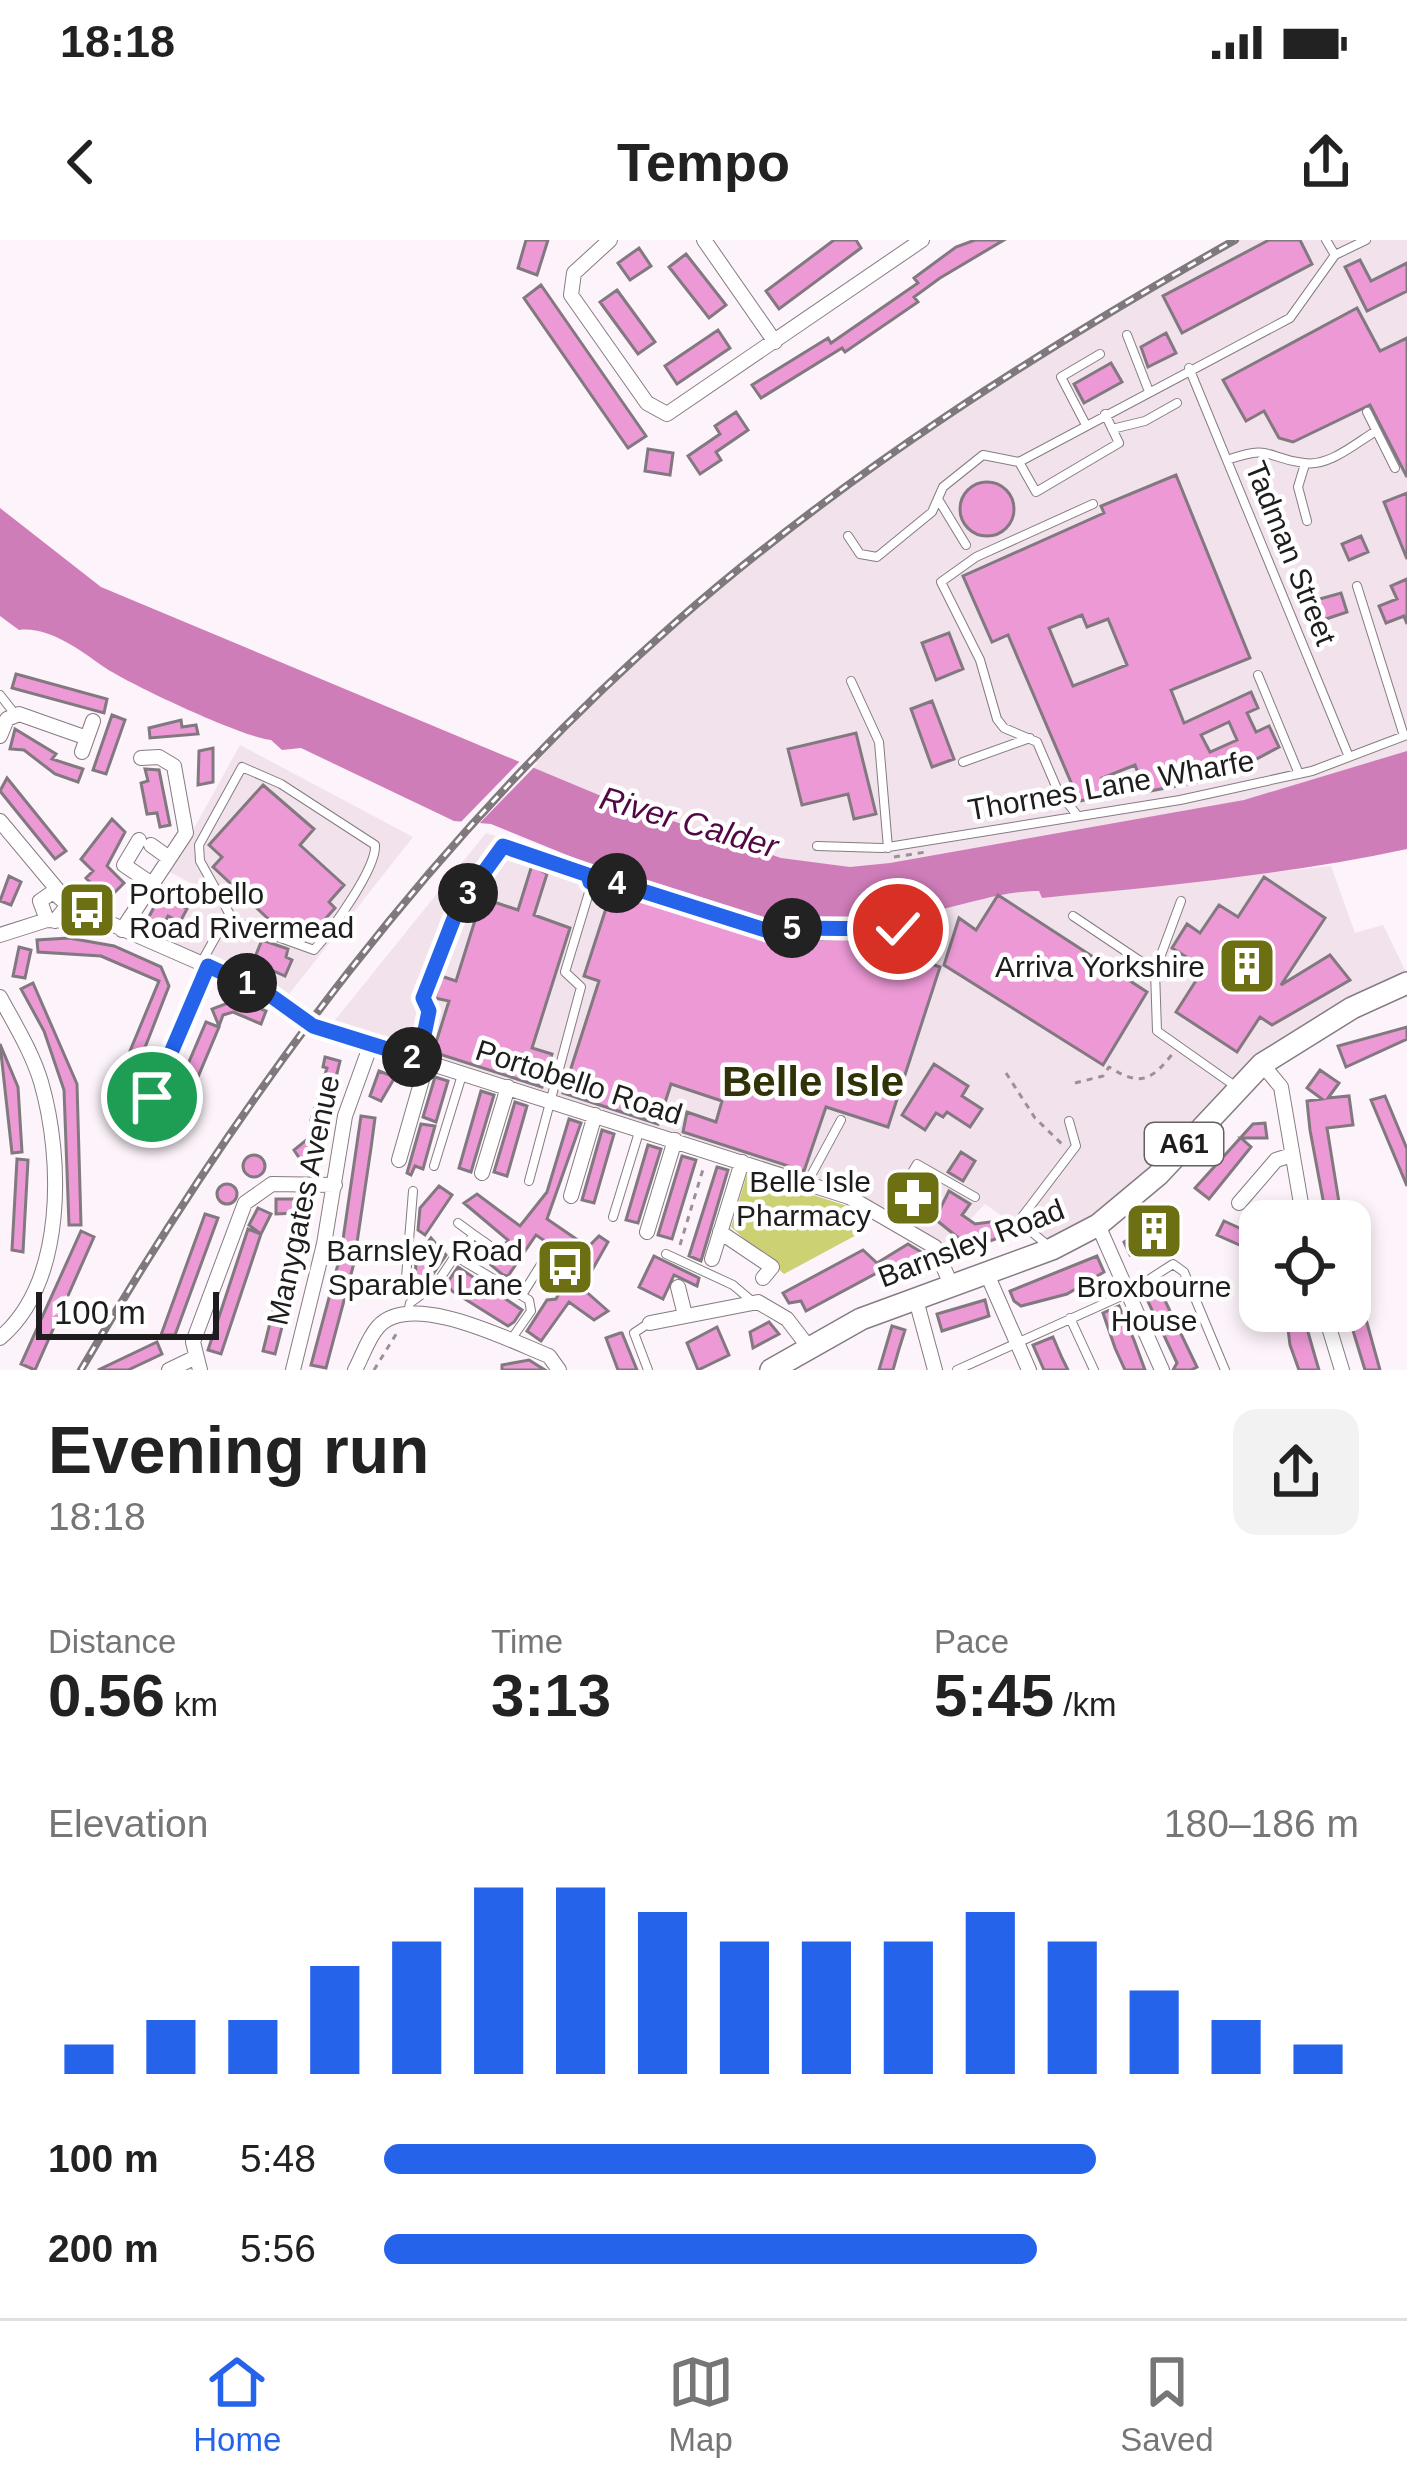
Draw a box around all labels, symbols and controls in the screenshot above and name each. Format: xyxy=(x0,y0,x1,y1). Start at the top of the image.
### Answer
text: 18:18 xyxy=(60,16,175,67)
icon: back xyxy=(48,129,114,195)
icon: share xyxy=(1293,129,1359,195)
text: Tempo xyxy=(617,132,790,192)
street label: Tadman Street xyxy=(1239,456,1343,650)
street label: Thornes Lane Wharfe xyxy=(965,744,1257,826)
water label: River Calder xyxy=(596,779,784,866)
pin: 4 xyxy=(587,853,647,913)
pin: 3 xyxy=(438,863,498,923)
text: 4 xyxy=(608,864,626,901)
text: 3 xyxy=(459,874,477,911)
place label: Portobello Road Rivermead xyxy=(129,877,354,944)
pin xyxy=(847,878,949,980)
bus stop icon: Portobello Road Rivermead xyxy=(56,879,118,941)
icon: check xyxy=(865,896,931,962)
pin: 5 xyxy=(762,898,822,958)
text: 5 xyxy=(783,909,801,946)
building icon: Arriva Yorkshire xyxy=(1216,935,1278,997)
place label: Arriva Yorkshire xyxy=(995,950,1205,983)
pin: 1 xyxy=(217,953,277,1013)
text: 1 xyxy=(238,964,256,1001)
pin: 2 xyxy=(382,1027,442,1087)
street label: Portobello Road xyxy=(472,1033,686,1131)
text: 2 xyxy=(403,1038,421,1075)
pin xyxy=(101,1046,203,1148)
district label: Belle Isle xyxy=(722,1058,904,1105)
icon: arrive xyxy=(119,1064,185,1130)
street label: Manygates Avenue xyxy=(260,1072,346,1328)
road number: A61 xyxy=(1145,1123,1223,1165)
place label: Belle Isle Pharmacy xyxy=(736,1165,871,1232)
pharmacy icon: Belle Isle Pharmacy xyxy=(882,1167,944,1229)
street label: Barnsley Road xyxy=(873,1192,1069,1294)
building icon: Broxbourne House xyxy=(1123,1200,1185,1262)
map controls xyxy=(1239,1200,1371,1332)
button: locate xyxy=(1239,1200,1371,1332)
place label: Barnsley Road Sparable Lane xyxy=(326,1234,523,1301)
bus stop icon: Barnsley Road Sparable Lane xyxy=(534,1236,596,1298)
place label: Broxbourne House xyxy=(1076,1270,1232,1337)
scale bar xyxy=(36,1286,219,1339)
text: 100 m xyxy=(54,1294,146,1331)
button: share xyxy=(1233,1409,1359,1535)
text: Evening run xyxy=(48,1413,429,1487)
text: 18:18 xyxy=(48,1495,146,1538)
text: Distance xyxy=(48,1623,176,1660)
text: Time xyxy=(491,1623,563,1660)
text: Pace xyxy=(934,1623,1009,1660)
text: 0.56 xyxy=(48,1662,165,1729)
text: 3:13 xyxy=(491,1662,611,1729)
text: 5:45 xyxy=(934,1662,1054,1729)
text: km xyxy=(165,1686,218,1723)
text: /km xyxy=(1054,1686,1116,1723)
text: Elevation xyxy=(48,1802,208,1845)
text: 180–186 m xyxy=(1164,1802,1359,1845)
text: 100 m xyxy=(48,2137,159,2180)
text: 5:48 xyxy=(240,2137,316,2180)
text: 200 m xyxy=(48,2227,159,2270)
text: 5:56 xyxy=(240,2227,316,2270)
tab: Home xyxy=(193,2349,281,2459)
tab: Map xyxy=(668,2349,734,2459)
tab: Saved xyxy=(1120,2349,1214,2459)

